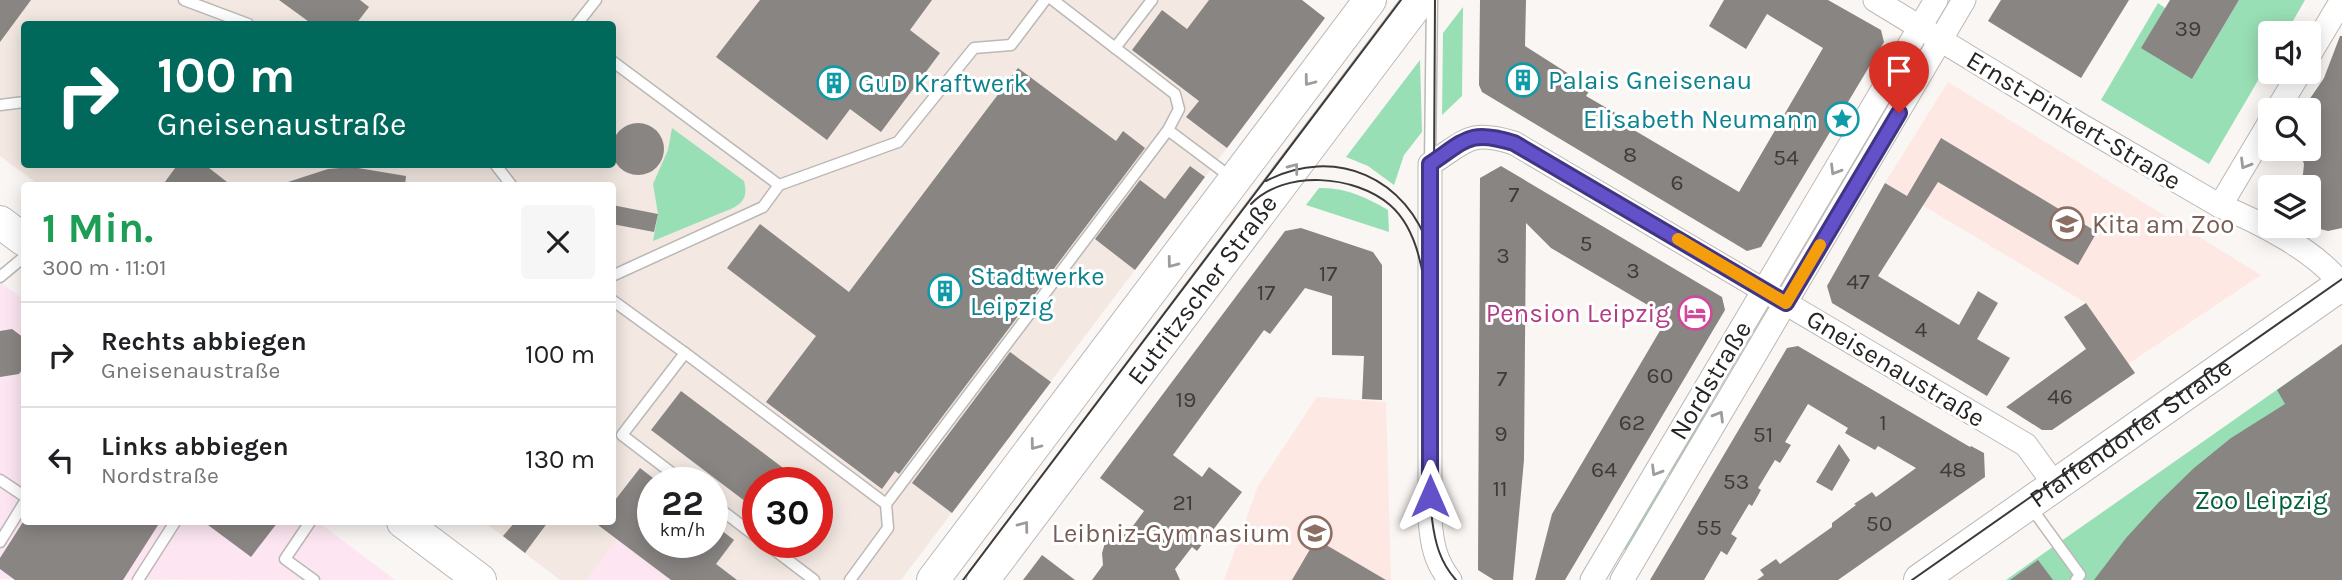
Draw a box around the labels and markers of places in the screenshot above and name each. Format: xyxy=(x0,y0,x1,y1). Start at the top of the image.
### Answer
pin xyxy=(1869,41,1929,113)
building icon: Palais Gneisenau xyxy=(1504,61,1542,99)
building icon: GuD Kraftwerk xyxy=(815,64,853,102)
place label: Palais Gneisenau xyxy=(1548,65,1752,96)
place label: GuD Kraftwerk xyxy=(858,68,1028,99)
place icon: Elisabeth Neumann xyxy=(1823,100,1861,138)
place label: Elisabeth Neumann xyxy=(1583,104,1818,135)
school or university icon: Kita am Zoo xyxy=(2048,205,2086,243)
place label: Kita am Zoo xyxy=(2092,209,2234,240)
place label: Stadtwerke Leipzig xyxy=(970,261,1105,322)
building icon: Stadtwerke Leipzig xyxy=(926,272,964,310)
hotel icon: Pension Leipzig xyxy=(1676,294,1714,332)
place label: Pension Leipzig xyxy=(1486,298,1670,329)
school or university icon: Leibniz-Gymnasium xyxy=(1296,514,1334,552)
place label: Leibniz-Gymnasium xyxy=(1052,518,1290,549)

